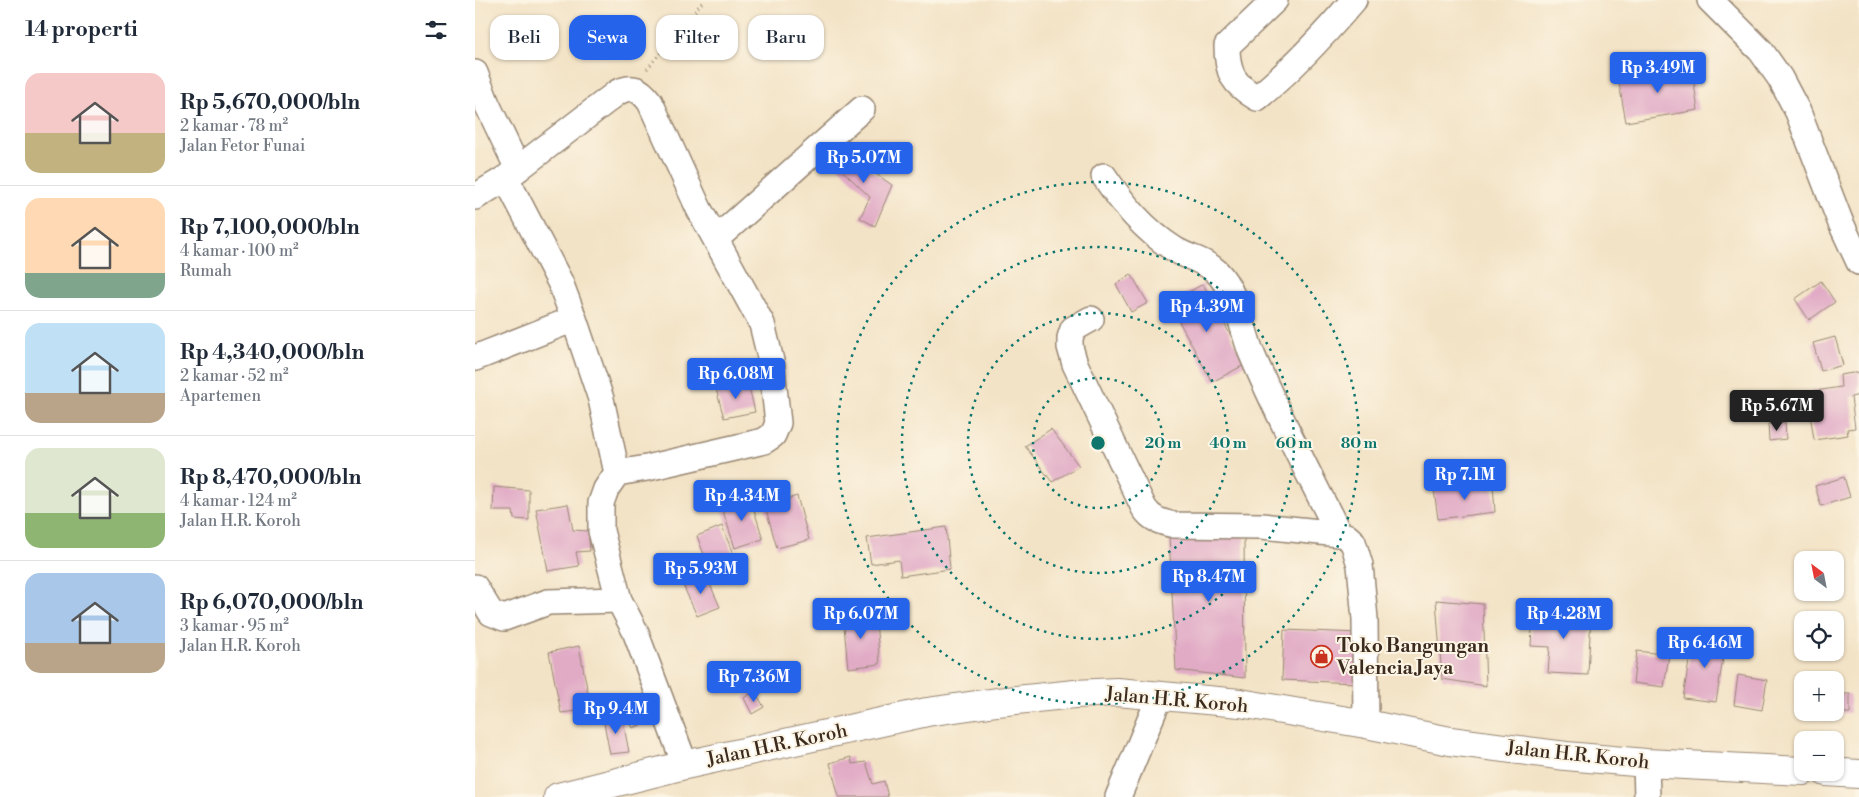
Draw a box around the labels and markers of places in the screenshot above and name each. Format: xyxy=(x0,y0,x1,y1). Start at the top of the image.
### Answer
pin: Rp 3.49M xyxy=(1606,52,1710,94)
pin: Rp 5.07M xyxy=(812,142,916,184)
pin: Rp 4.39M xyxy=(1155,290,1259,333)
pin: Rp 6.08M xyxy=(684,358,788,400)
pin: Rp 5.67M xyxy=(1725,390,1829,432)
centre of rings xyxy=(1089,434,1107,452)
pin: Rp 7.1M xyxy=(1419,458,1511,501)
pin: Rp 4.34M xyxy=(690,480,794,522)
pin: Rp 5.93M xyxy=(649,552,753,595)
pin: Rp 8.47M xyxy=(1157,560,1261,603)
pin: Rp 6.07M xyxy=(809,598,913,640)
pin: Rp 4.28M xyxy=(1512,598,1616,640)
pin: Rp 6.46M xyxy=(1653,626,1757,669)
place label: Toko Bangungan Valencia Jaya xyxy=(1336,634,1489,680)
shop icon: Toko Bangungan Valencia Jaya xyxy=(1309,645,1333,669)
pin: Rp 7.36M xyxy=(702,660,806,703)
pin: Rp 9.4M xyxy=(570,692,662,735)

